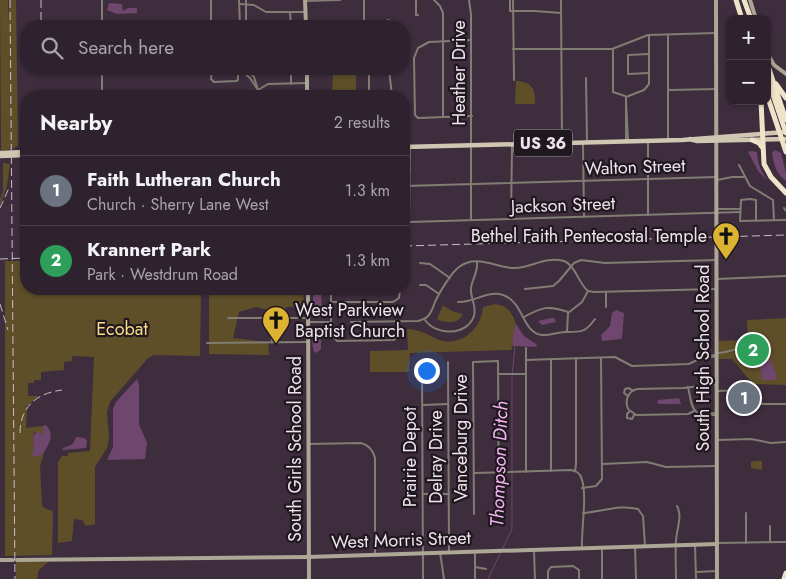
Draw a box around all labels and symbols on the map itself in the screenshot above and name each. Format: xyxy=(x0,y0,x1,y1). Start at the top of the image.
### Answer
street label: Heather Drive xyxy=(446,20,472,126)
road number: US 36 xyxy=(514,130,572,156)
street label: Walton Street xyxy=(584,152,686,182)
street label: Jackson Street xyxy=(508,190,616,220)
church icon: Bethel Faith Pentecostal Temple xyxy=(711,221,741,260)
place label: Bethel Faith Pentecostal Temple xyxy=(471,223,707,249)
street label: South High School Road xyxy=(690,265,716,451)
place label: West Parkview Baptist Church xyxy=(295,297,405,344)
church icon: West Parkview Baptist Church xyxy=(261,305,291,344)
park label: Ecobat xyxy=(96,316,148,342)
pin: 2 xyxy=(737,331,769,369)
street label: South Girls School Road xyxy=(282,356,308,542)
your location xyxy=(414,358,440,384)
street label: Vanceburg Drive xyxy=(448,374,474,502)
pin: 1 xyxy=(728,379,760,417)
water label: Thompson Ditch xyxy=(483,400,515,528)
street label: Prairie Depot xyxy=(397,406,423,507)
street label: Delray Drive xyxy=(423,410,449,504)
street label: West Morris Street xyxy=(331,525,472,555)

